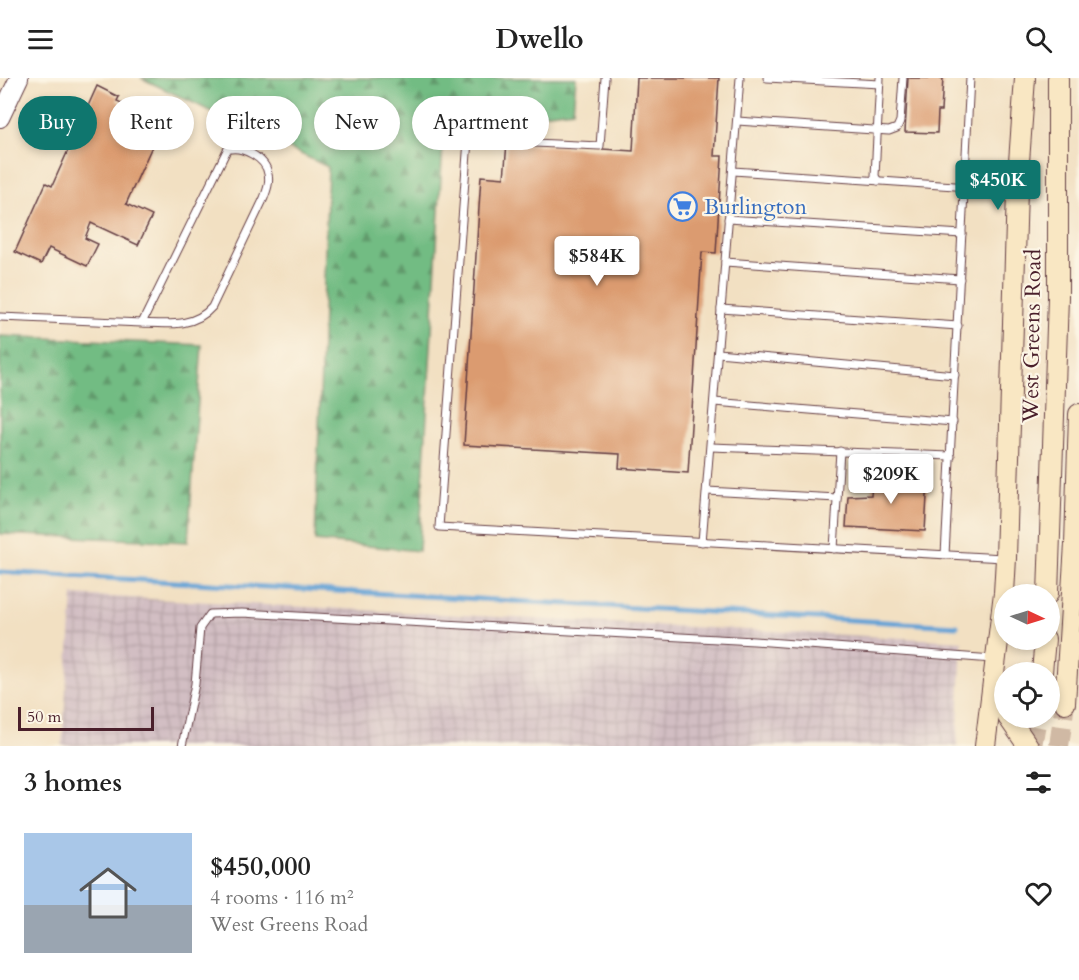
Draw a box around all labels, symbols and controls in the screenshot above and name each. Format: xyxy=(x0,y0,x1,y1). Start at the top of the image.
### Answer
text: Dwello xyxy=(495,21,584,58)
icon: menu xyxy=(24,23,57,56)
icon: search xyxy=(1022,23,1055,56)
chip: Buy xyxy=(18,96,97,150)
chip: Rent xyxy=(109,96,194,150)
chip: Filters xyxy=(206,96,302,150)
chip: New xyxy=(314,96,400,150)
chip: Apartment xyxy=(412,96,549,150)
pin: $450K xyxy=(956,160,1040,211)
text: $450K xyxy=(969,166,1027,193)
supermarket icon: Burlington xyxy=(667,191,699,223)
place label: Burlington xyxy=(704,192,808,222)
pin: $584K xyxy=(555,236,639,287)
text: $584K xyxy=(568,242,626,269)
street label: West Greens Road xyxy=(1015,248,1049,424)
pin: $209K xyxy=(849,454,933,505)
text: $209K xyxy=(862,460,920,487)
north arrow xyxy=(994,584,1060,650)
map controls xyxy=(994,584,1060,728)
button: locate xyxy=(994,662,1060,728)
scale bar xyxy=(18,704,154,732)
text: 50 m xyxy=(27,706,61,728)
text: 3 homes xyxy=(24,765,122,800)
icon: filters xyxy=(1022,766,1055,799)
text: $450,000 xyxy=(210,849,311,884)
icon: home xyxy=(72,857,144,929)
icon: heart xyxy=(1022,877,1055,910)
text: 4 rooms · 116 m² xyxy=(210,884,354,911)
text: West Greens Road xyxy=(210,911,368,938)

